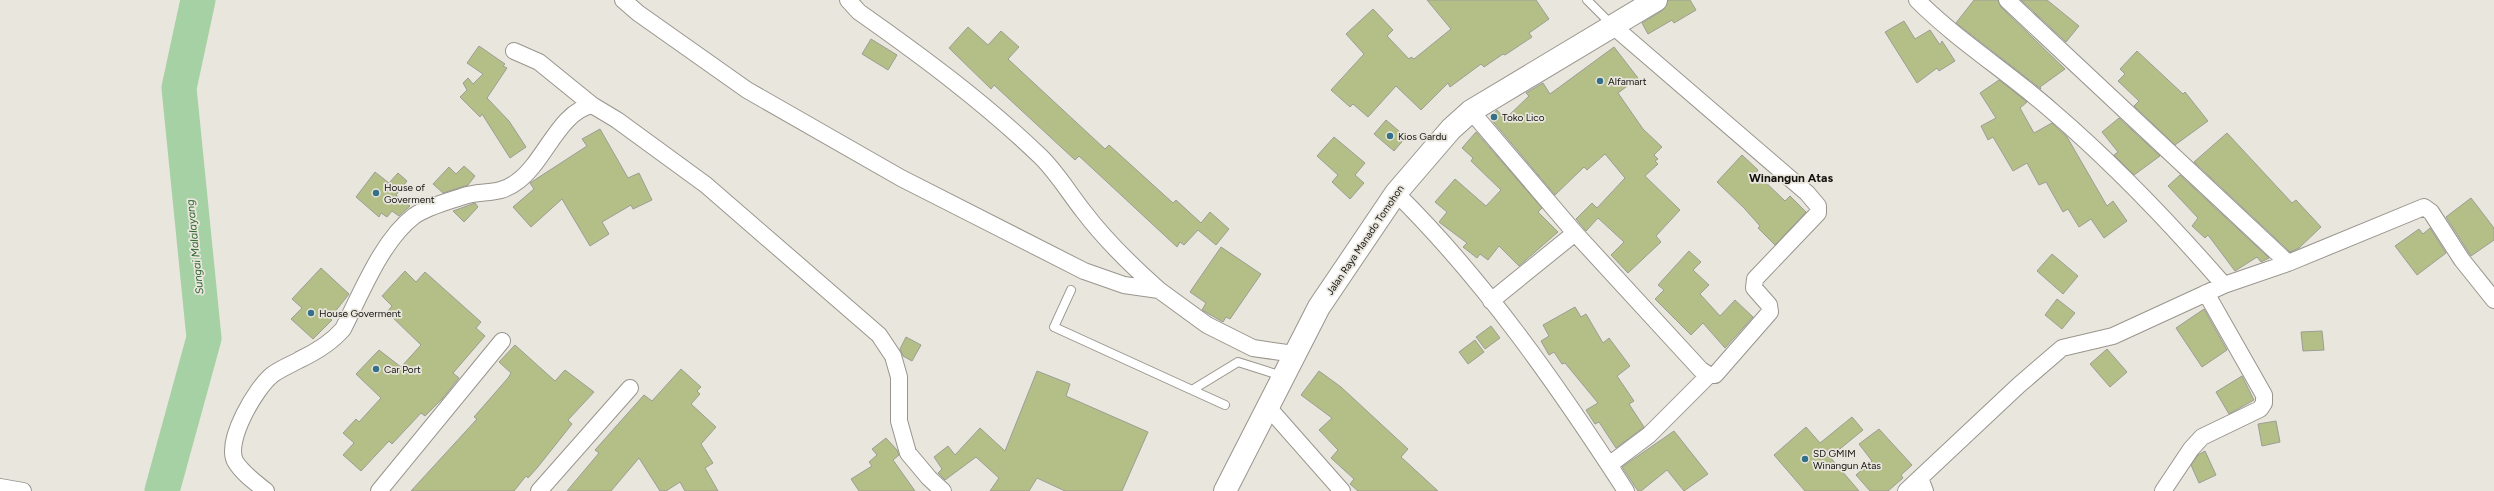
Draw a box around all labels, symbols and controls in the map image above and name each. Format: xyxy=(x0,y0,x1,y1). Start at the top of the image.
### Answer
place label: Alfamart xyxy=(1608,75,1647,88)
marker: Alfamart xyxy=(1595,76,1605,86)
place label: Toko Lico xyxy=(1502,111,1545,124)
marker: Toko Lico xyxy=(1489,112,1499,122)
place label: Kios Gardu xyxy=(1398,130,1447,143)
marker: Kios Gardu xyxy=(1385,131,1395,141)
district label: Winangun Atas xyxy=(1749,171,1833,185)
place label: House of Goverment xyxy=(384,181,435,206)
street label: Jalan Raya Manado Tomohon xyxy=(1323,182,1407,298)
marker: House of Goverment xyxy=(371,188,381,198)
water label: Sungai Malalayang xyxy=(183,198,206,295)
place label: House Goverment xyxy=(319,307,401,320)
marker: House Goverment xyxy=(306,308,316,318)
place label: Car Port xyxy=(384,363,421,376)
marker: Car Port xyxy=(371,364,381,374)
place label: SD GMIM Winangun Atas xyxy=(1813,447,1881,472)
marker: SD GMIM Winangun Atas xyxy=(1800,454,1810,464)

